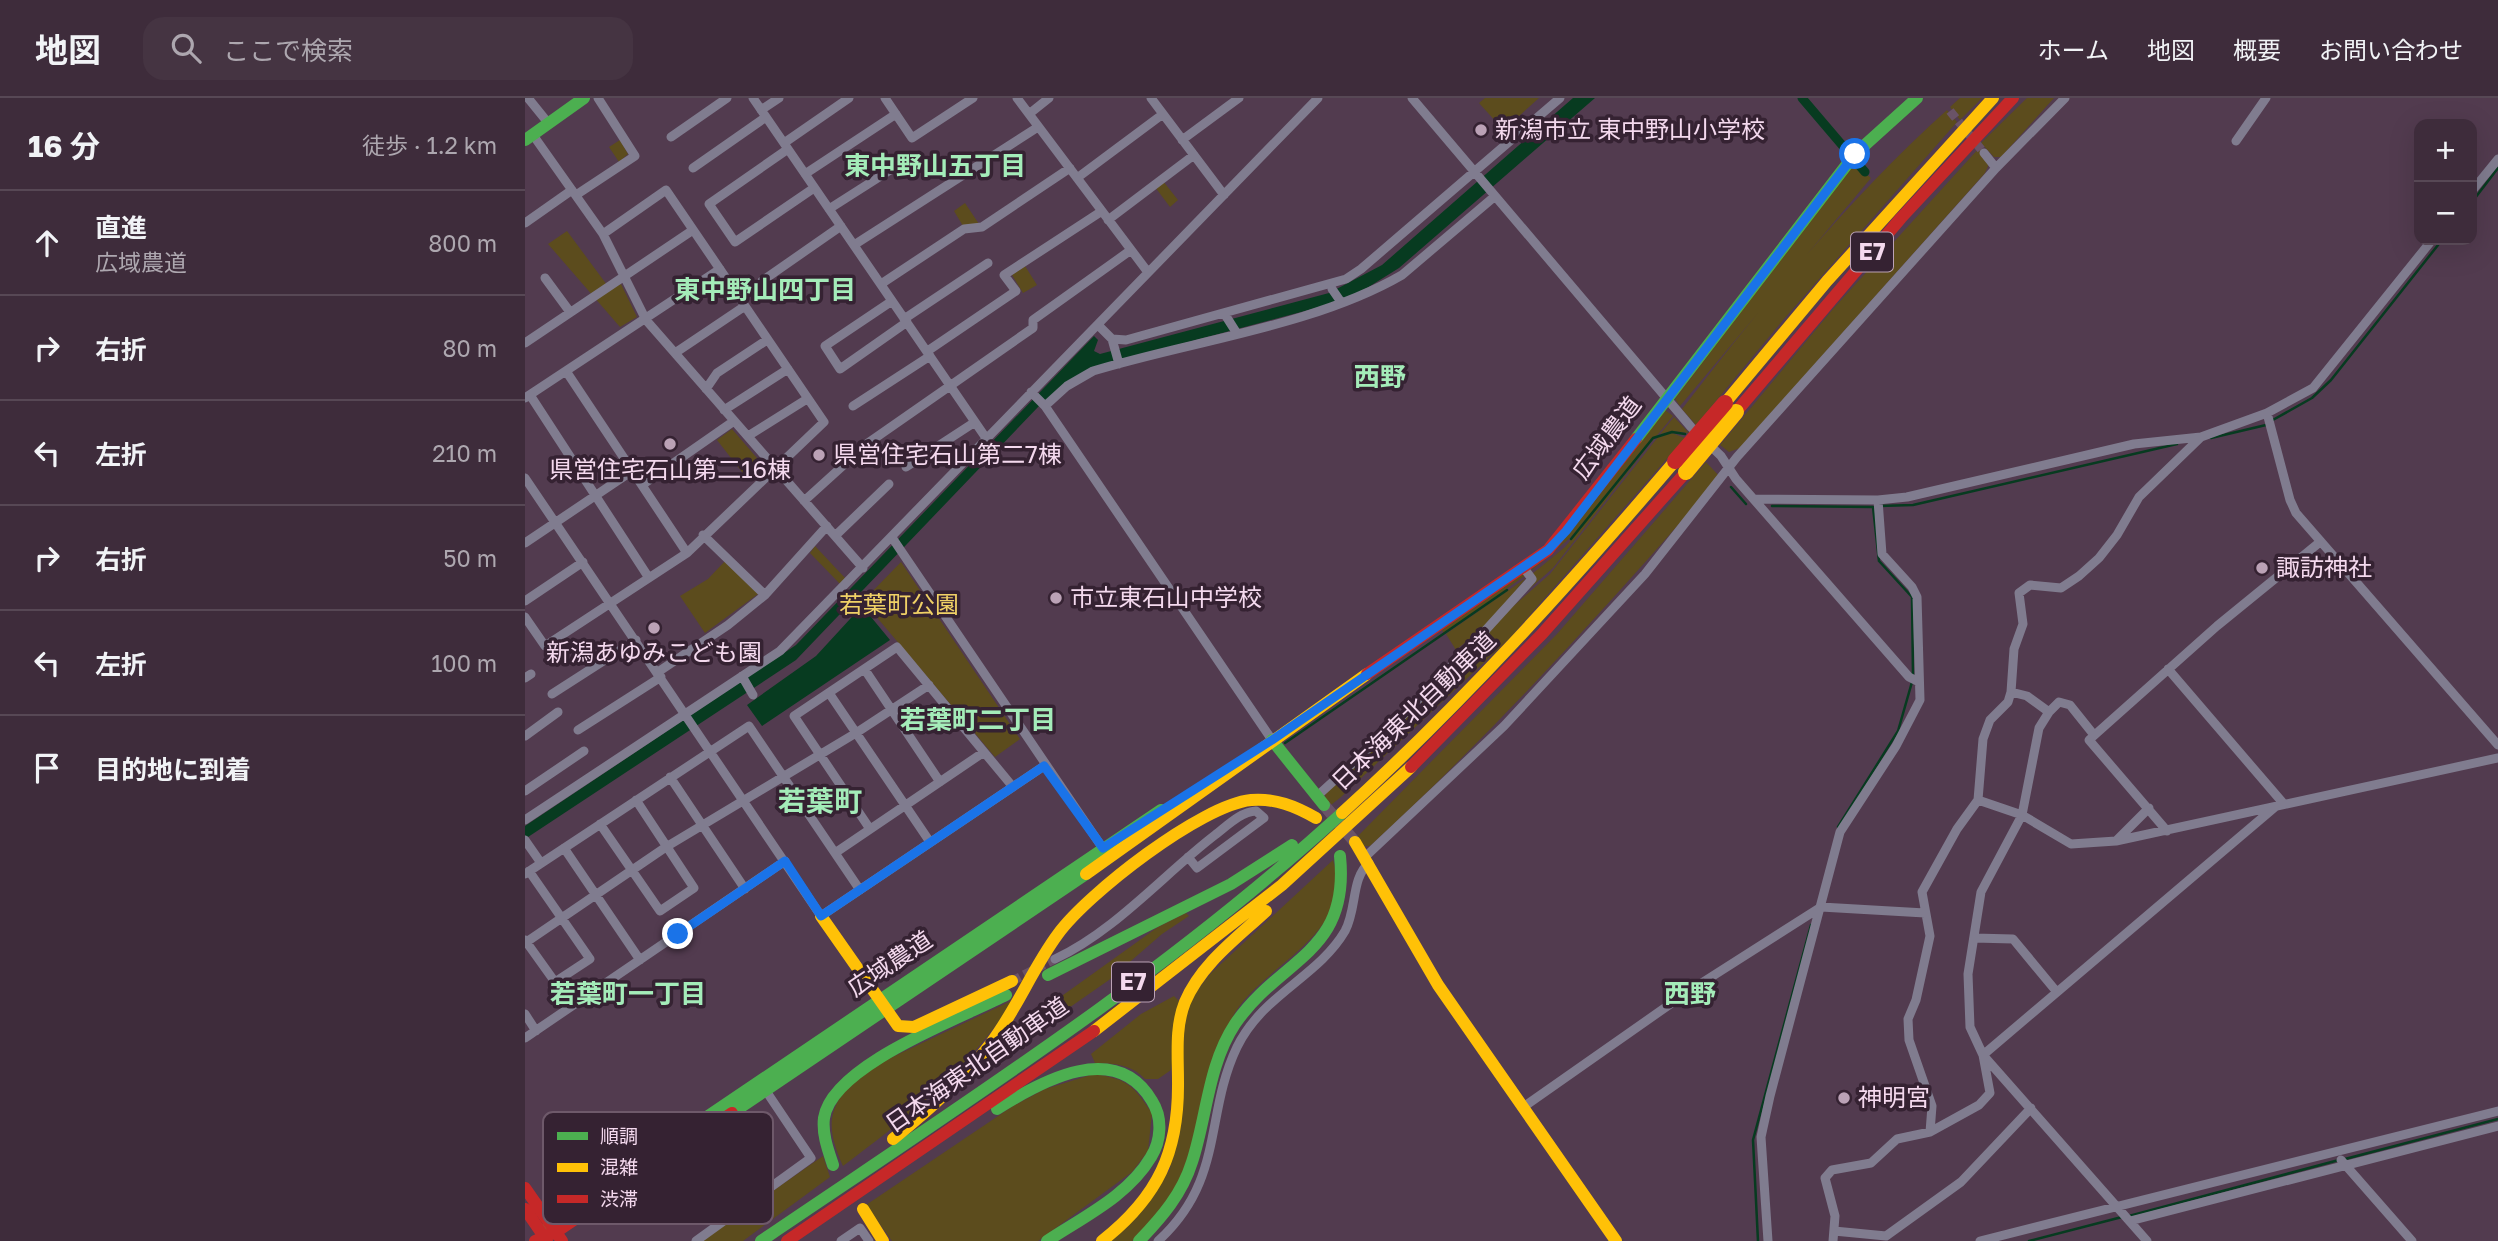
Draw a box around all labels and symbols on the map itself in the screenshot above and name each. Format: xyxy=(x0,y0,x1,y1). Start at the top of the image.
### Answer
place label: 新潟市立 東中野山小学校 xyxy=(1495,114,1765,143)
marker: 新潟市立 東中野山小学校 xyxy=(1473,122,1489,138)
route start xyxy=(1839,138,1870,169)
district label: 東中野山五丁目 xyxy=(844,150,1026,181)
road number: E7 xyxy=(1851,232,1893,272)
district label: 東中野山四丁目 xyxy=(674,274,856,305)
district label: 西野 xyxy=(1354,361,1406,392)
street label: 広域農道 xyxy=(1565,390,1646,484)
marker: 県営住宅石山第二16棟 xyxy=(662,436,678,452)
place label: 県営住宅石山第二7棟 xyxy=(833,439,1062,468)
marker: 県営住宅石山第二7棟 xyxy=(811,447,827,463)
place label: 県営住宅石山第二16棟 xyxy=(549,454,791,483)
place label: 諏訪神社 xyxy=(2276,552,2372,581)
marker: 諏訪神社 xyxy=(2254,560,2270,576)
place label: 市立東石山中学校 xyxy=(1070,582,1262,611)
park label: 若葉町公園 xyxy=(839,589,959,618)
marker: 市立東石山中学校 xyxy=(1048,590,1064,606)
marker: 新潟あゆみこども園 xyxy=(646,620,662,636)
street label: 日本海東北自動車道 xyxy=(1325,624,1501,795)
place label: 新潟あゆみこども園 xyxy=(546,637,762,666)
district label: 若葉町二丁目 xyxy=(900,704,1056,735)
district label: 若葉町 xyxy=(778,784,862,817)
route end xyxy=(662,918,693,949)
street label: 広域農道 xyxy=(841,924,937,1002)
road number: E7 xyxy=(1112,962,1154,1002)
district label: 若葉町一丁目 xyxy=(550,978,706,1009)
district label: 西野 xyxy=(1664,978,1716,1009)
street label: 日本海東北自動車道 xyxy=(879,990,1073,1138)
place label: 神明宮 xyxy=(1858,1082,1930,1111)
marker: 神明宮 xyxy=(1836,1090,1852,1106)
legend xyxy=(543,1112,773,1224)
text: 順調 xyxy=(600,1124,638,1147)
text: 混雑 xyxy=(600,1155,638,1178)
text: 渋滞 xyxy=(600,1187,638,1210)

